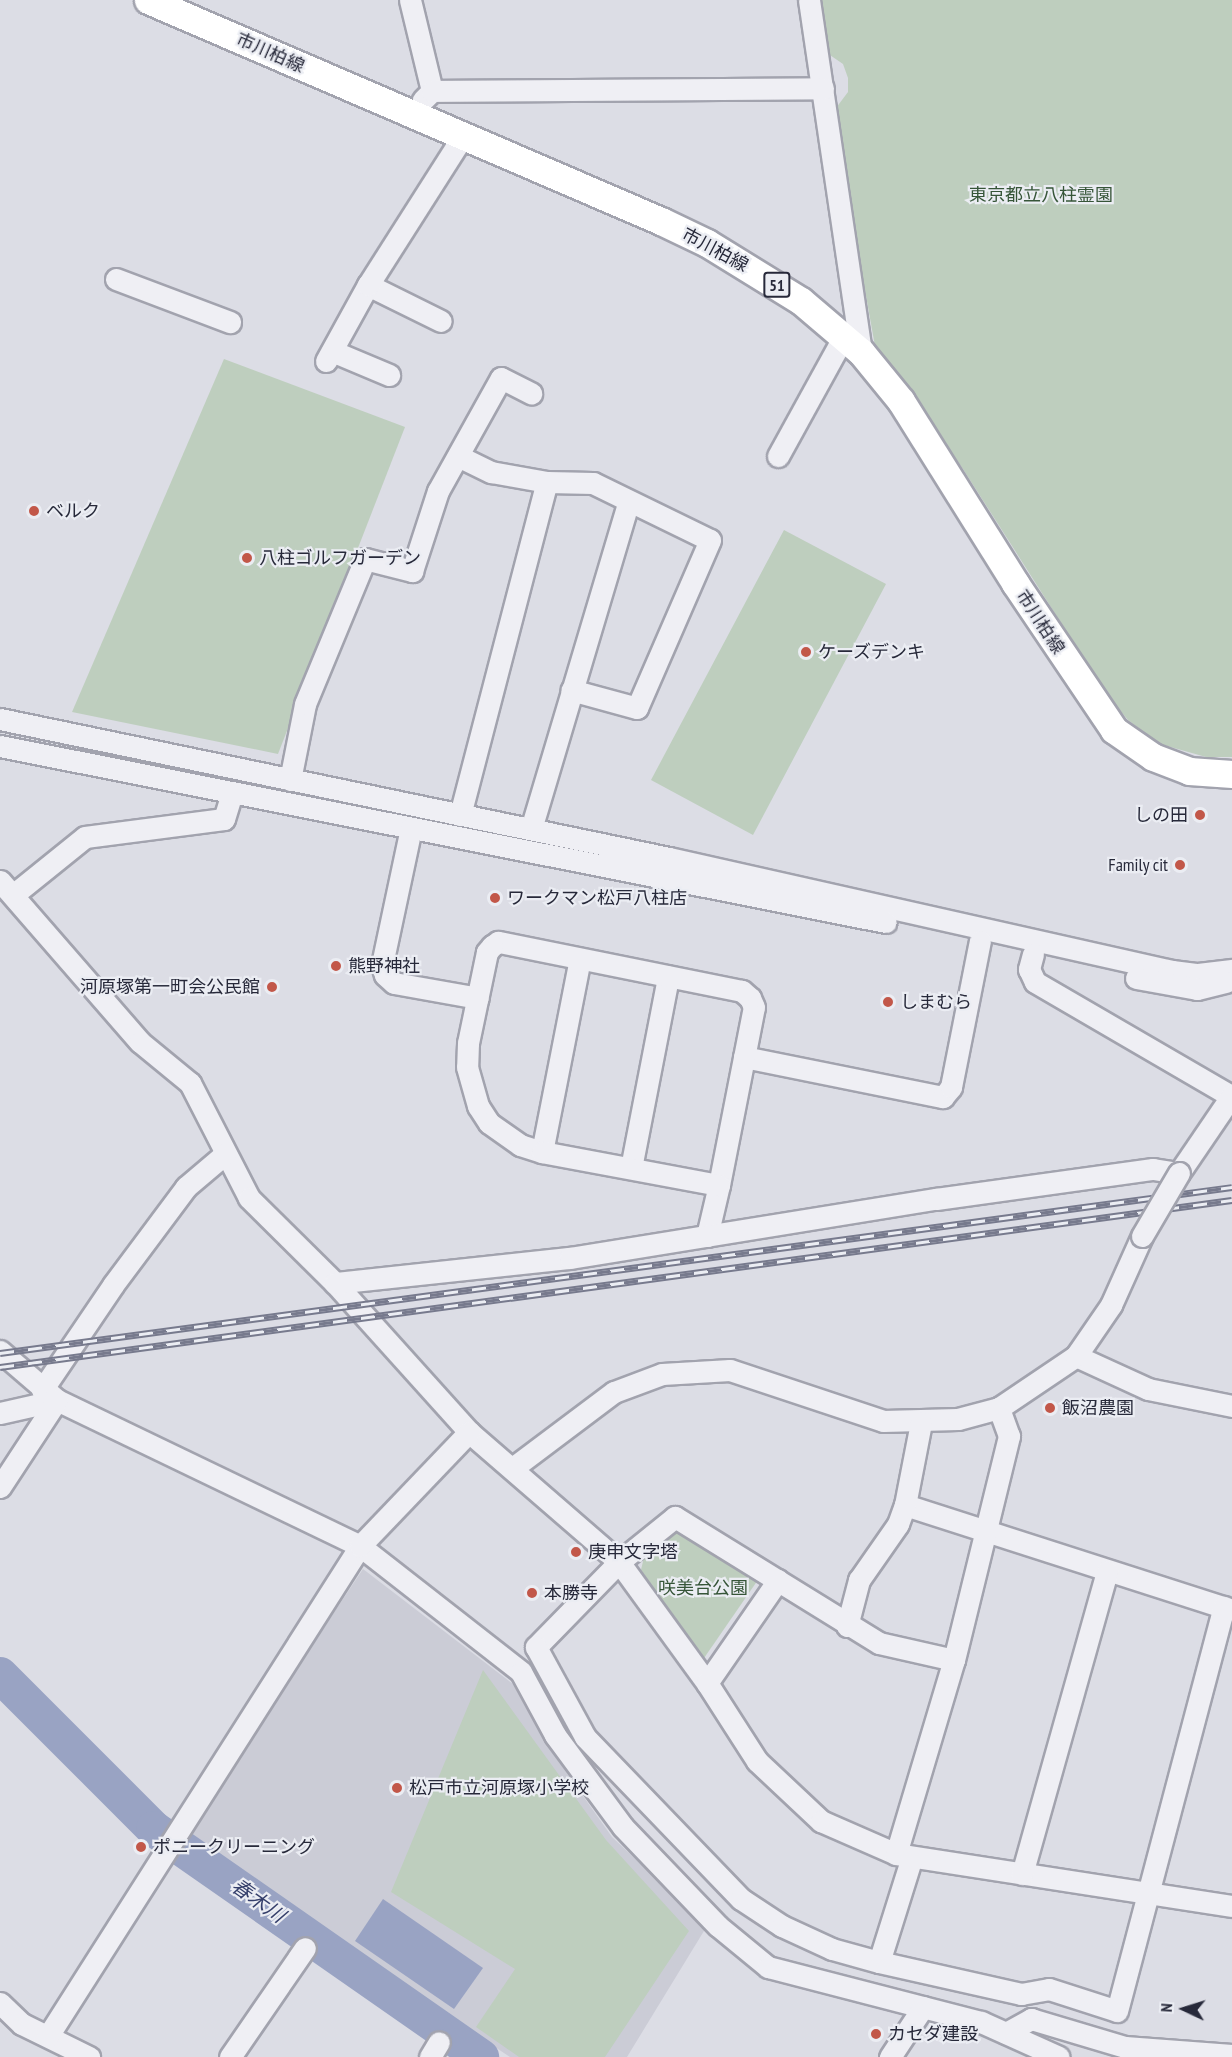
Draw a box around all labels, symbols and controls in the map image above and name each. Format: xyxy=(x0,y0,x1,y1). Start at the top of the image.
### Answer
street label: 市川柏線 xyxy=(233,28,307,78)
park label: 東京都立八柱霊園 xyxy=(969,184,1113,206)
street label: 市川柏線 xyxy=(678,224,752,276)
road number: 51 xyxy=(762,272,792,298)
place label: ベルク xyxy=(46,500,100,522)
marker: ベルク xyxy=(27,504,41,518)
place label: 八柱ゴルフガーデン xyxy=(259,547,421,569)
marker: 八柱ゴルフガーデン xyxy=(240,551,254,565)
street label: 市川柏線 xyxy=(1011,586,1069,658)
place label: ケーズデンキ xyxy=(818,641,926,663)
marker: ケーズデンキ xyxy=(799,645,813,659)
place label: しの田 xyxy=(1134,804,1188,826)
marker: しの田 xyxy=(1193,808,1207,822)
place label: Family cit xyxy=(1108,854,1168,876)
marker: Family cit xyxy=(1173,858,1187,872)
place label: ワークマン松戸八柱店 xyxy=(507,887,687,909)
marker: ワークマン松戸八柱店 xyxy=(488,891,502,905)
place label: 熊野神社 xyxy=(348,955,420,977)
marker: 熊野神社 xyxy=(329,959,343,973)
place label: 河原塚第一町会公民館 xyxy=(80,976,260,998)
marker: 河原塚第一町会公民館 xyxy=(265,980,279,994)
place label: しまむら xyxy=(900,991,972,1013)
marker: しまむら xyxy=(881,995,895,1009)
place label: 飯沼農園 xyxy=(1062,1397,1134,1419)
marker: 飯沼農園 xyxy=(1043,1401,1057,1415)
place label: 庚申文字塔 xyxy=(588,1541,678,1563)
marker: 庚申文字塔 xyxy=(569,1545,583,1559)
park label: 咲美台公園 xyxy=(658,1577,748,1599)
place label: 本勝寺 xyxy=(544,1582,598,1604)
marker: 本勝寺 xyxy=(525,1586,539,1600)
place label: 松戸市立河原塚小学校 xyxy=(409,1777,589,1799)
marker: 松戸市立河原塚小学校 xyxy=(390,1781,404,1795)
place label: ポニークリーニング xyxy=(153,1836,315,1858)
marker: ポニークリーニング xyxy=(134,1840,148,1854)
water label: 春木川 xyxy=(227,1874,289,1928)
north arrow xyxy=(1154,1979,1214,2039)
text: N xyxy=(1156,2003,1176,2013)
place label: カセダ建設 xyxy=(888,2023,978,2045)
marker: カセダ建設 xyxy=(869,2027,883,2041)

